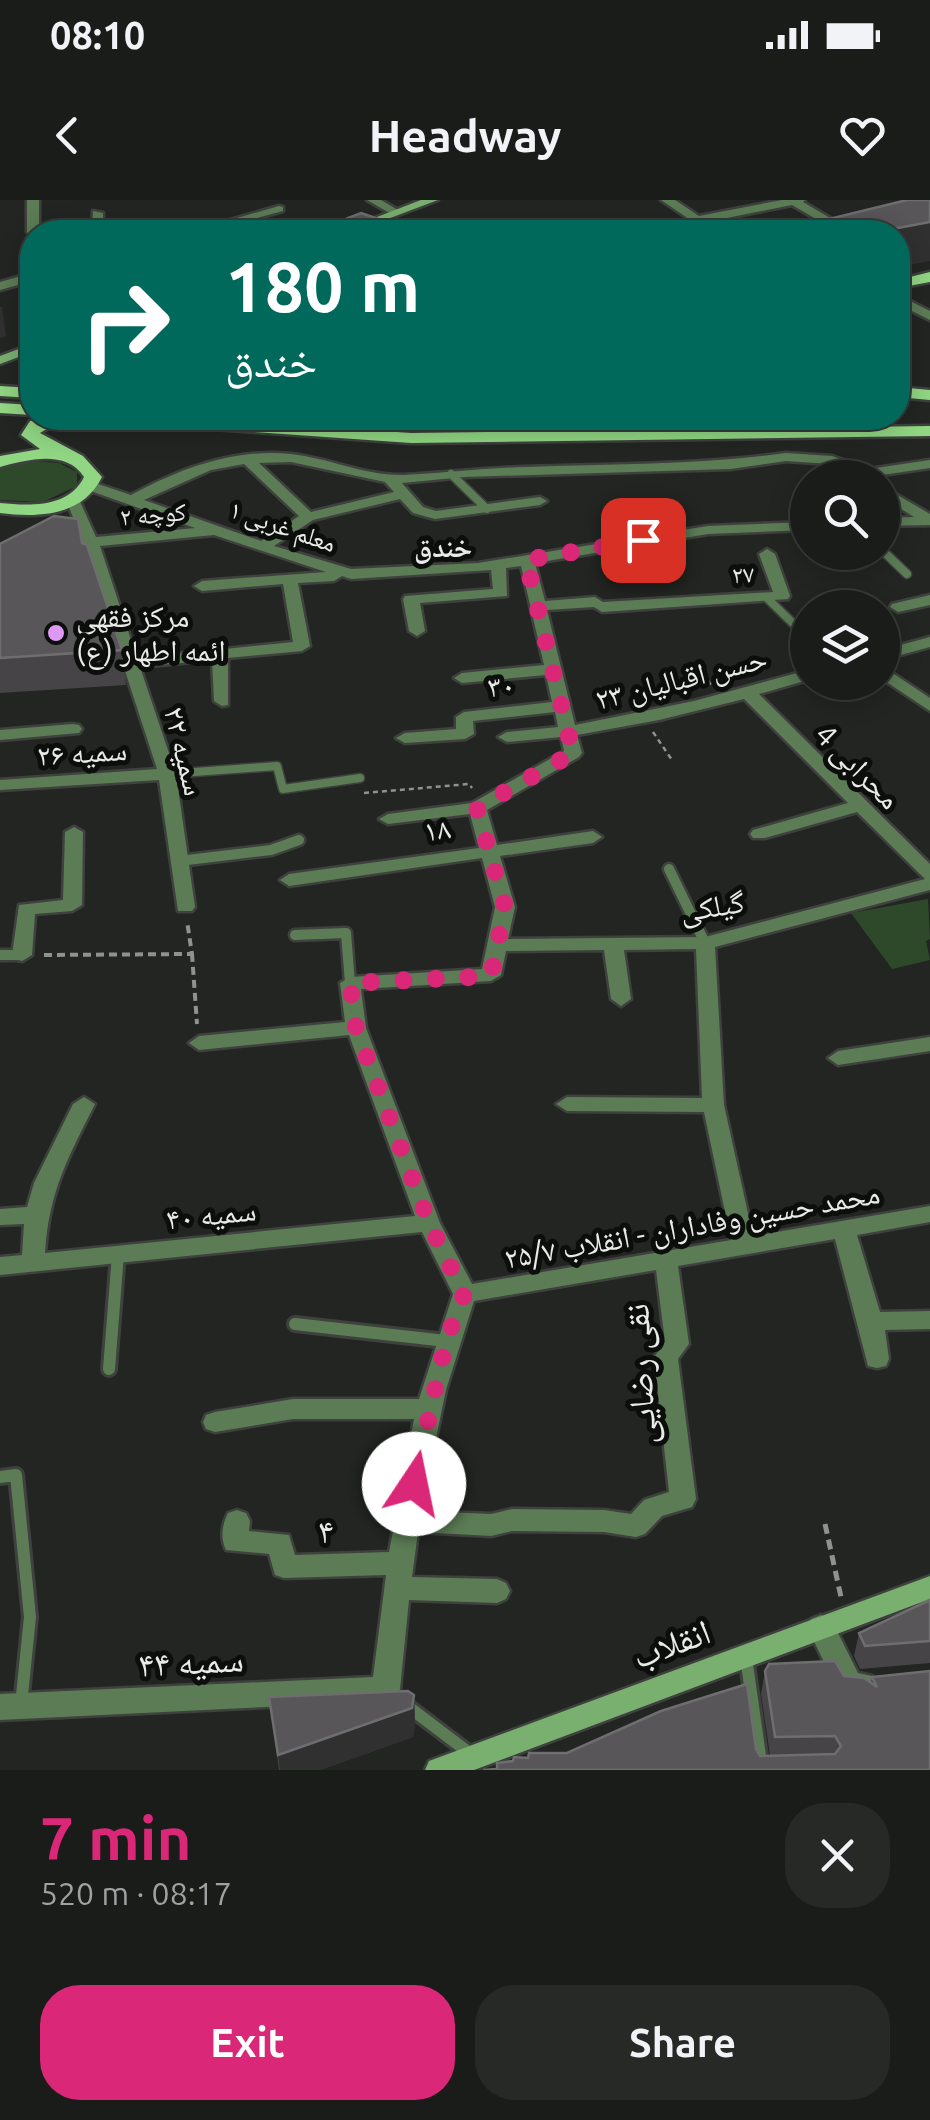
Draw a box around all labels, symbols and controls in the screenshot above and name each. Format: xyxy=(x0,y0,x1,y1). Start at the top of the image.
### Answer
text: 08:10 xyxy=(50,14,145,56)
icon: back xyxy=(40,108,95,163)
icon: heart xyxy=(835,108,890,163)
text: Headway xyxy=(369,110,561,161)
text: 180 m xyxy=(225,247,420,325)
icon: right xyxy=(60,260,190,390)
text: خندق xyxy=(225,335,317,386)
map controls xyxy=(790,460,900,700)
button: search xyxy=(790,460,900,570)
street label: معلم غربی ۱ xyxy=(225,495,340,560)
street label: کوچه ۲ xyxy=(119,497,187,531)
pin xyxy=(601,498,686,583)
icon: arrive xyxy=(616,513,671,568)
district label: خندق xyxy=(414,531,472,564)
street label: ۲۷ xyxy=(731,559,755,589)
button: layers xyxy=(790,590,900,700)
place label: مرکز فقهی ائمه اطهار (ع) xyxy=(76,599,226,670)
marker: مرکز فقهی ائمه اطهار (ع) xyxy=(45,622,67,644)
street label: ۲۳ حسن اقبالیان xyxy=(592,640,771,718)
street label: ۳۰ xyxy=(486,666,516,704)
street label: سمیه ۲۲ xyxy=(157,703,212,799)
street label: محرابی 4 xyxy=(807,717,907,817)
street label: سمیه ۲۶ xyxy=(36,732,128,773)
street label: ۱۸ xyxy=(421,810,453,848)
street label: گیلکی xyxy=(677,884,747,930)
street label: محمد حسین وفاداران - انقلاب ۲۵/۷ xyxy=(502,1175,883,1277)
street label: سمیه ۴۰ xyxy=(164,1192,258,1236)
street label: نقی رضایی xyxy=(615,1302,665,1446)
position arrow xyxy=(362,1432,466,1536)
street label: ۴ xyxy=(317,1510,335,1550)
street label: انقلاب xyxy=(627,1611,716,1676)
street label: سمیه ۴۴ xyxy=(137,1638,245,1684)
button: close xyxy=(785,1803,890,1908)
text: 7 min xyxy=(40,1804,192,1871)
text: 520 m · 08:17 xyxy=(40,1875,232,1911)
button: Exit xyxy=(40,1985,455,2100)
button: Share xyxy=(475,1985,890,2100)

